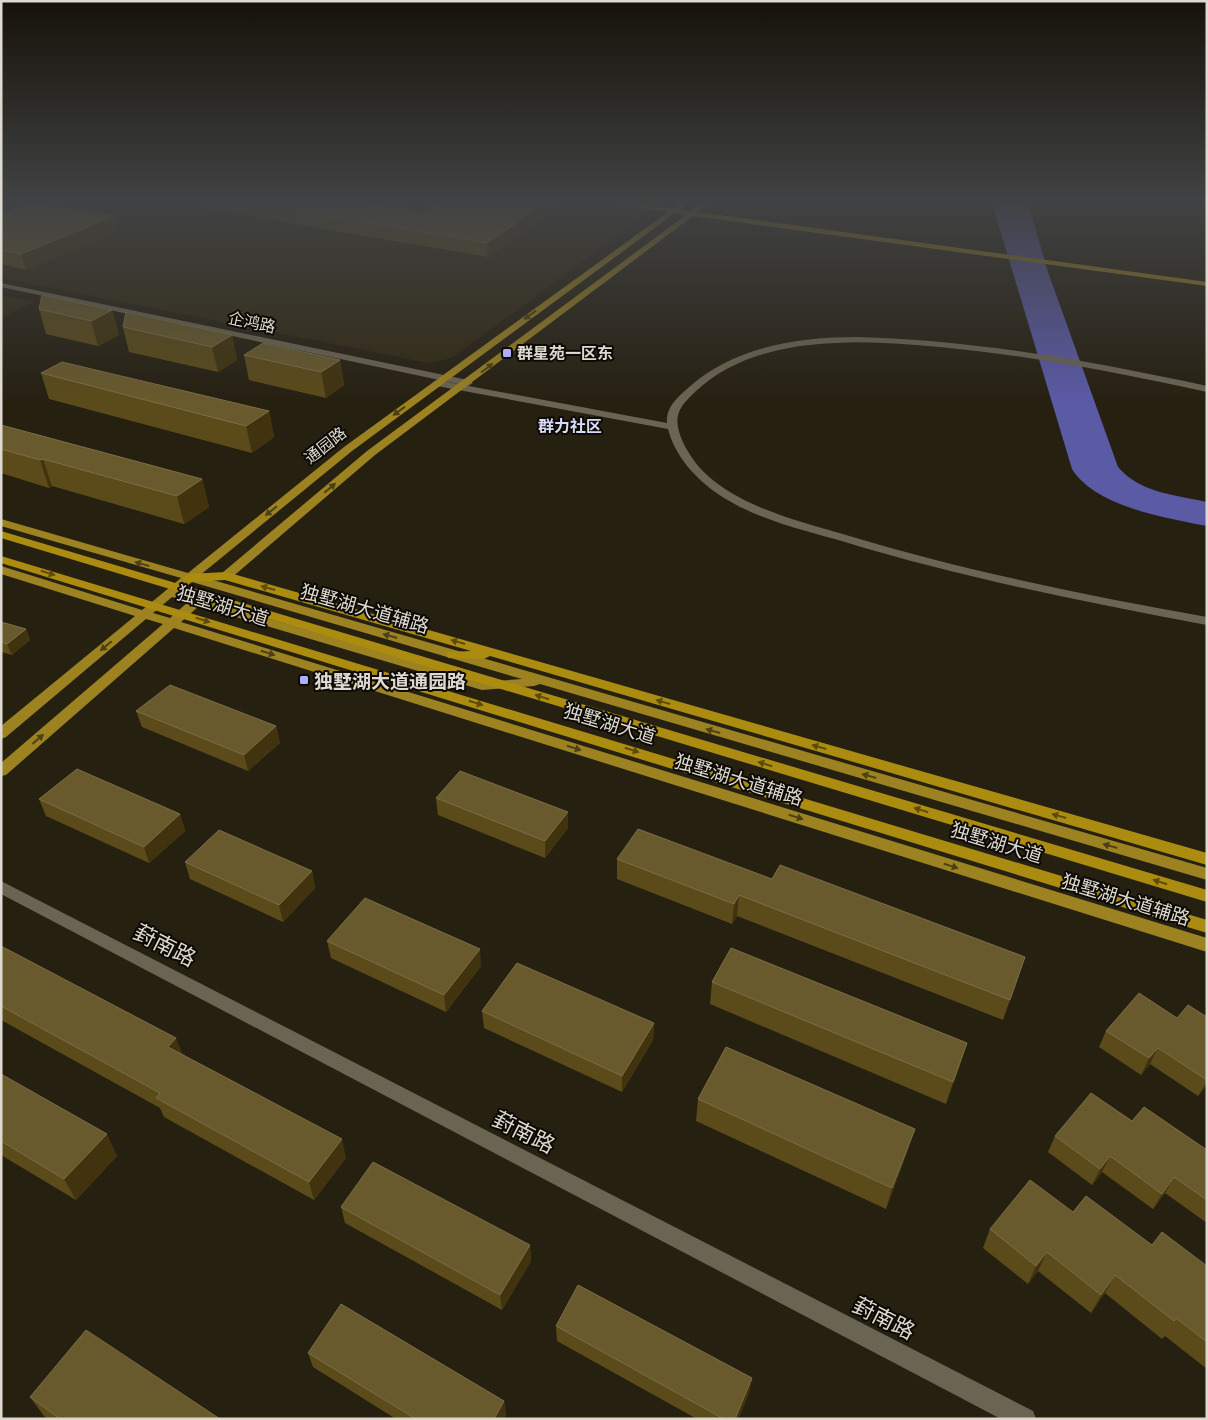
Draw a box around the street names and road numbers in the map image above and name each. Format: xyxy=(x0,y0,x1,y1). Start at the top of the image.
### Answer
street label: 企鸿路 xyxy=(226,305,278,339)
street label: 通园路 xyxy=(299,421,351,469)
street label: 独墅湖大道辅路 xyxy=(297,576,433,640)
street label: 独墅湖大道 xyxy=(173,577,273,633)
street label: 独墅湖大道 xyxy=(560,695,660,751)
street label: 独墅湖大道辅路 xyxy=(671,746,807,812)
street label: 独墅湖大道 xyxy=(947,814,1047,870)
street label: 独墅湖大道辅路 xyxy=(1058,866,1194,932)
street label: 葑南路 xyxy=(128,915,202,975)
street label: 葑南路 xyxy=(487,1102,561,1162)
street label: 葑南路 xyxy=(847,1288,921,1348)

